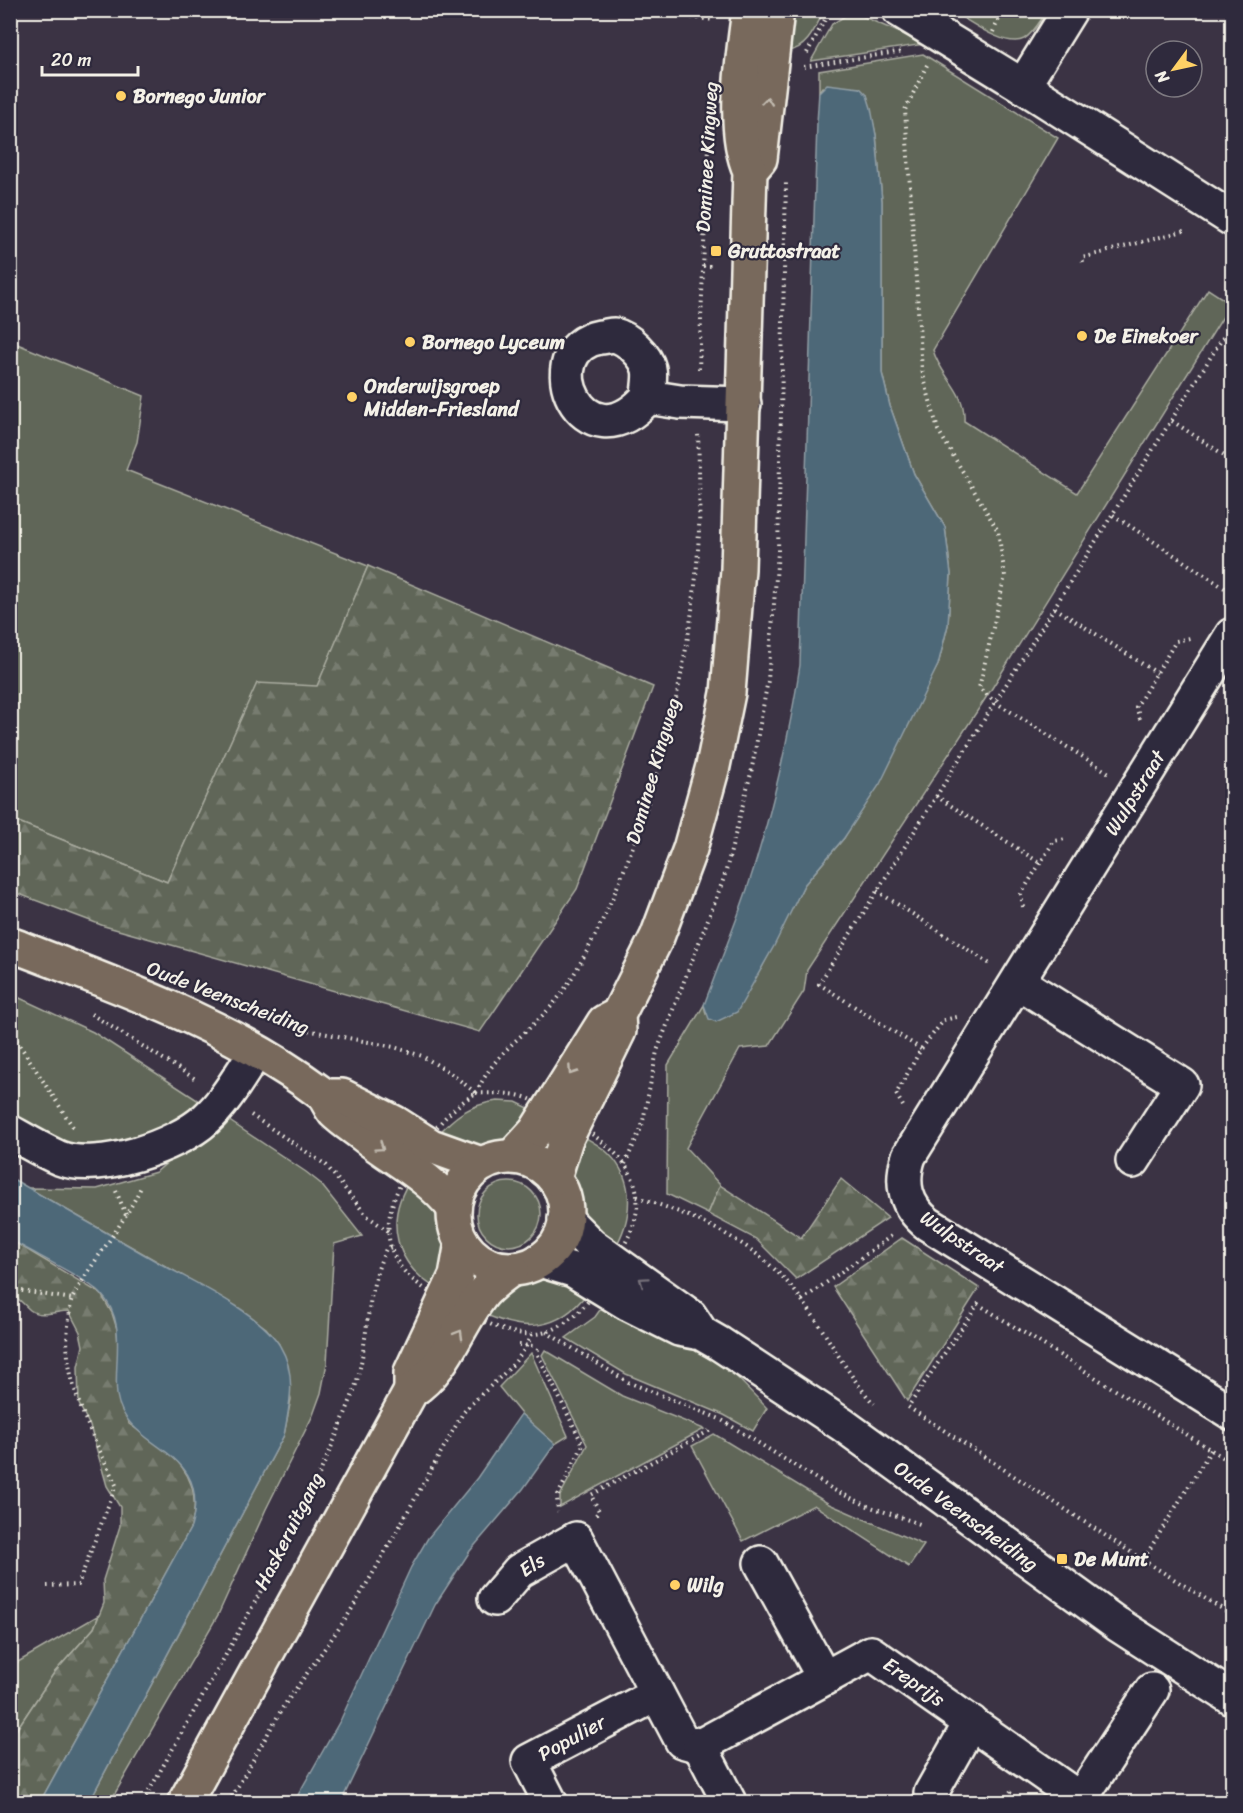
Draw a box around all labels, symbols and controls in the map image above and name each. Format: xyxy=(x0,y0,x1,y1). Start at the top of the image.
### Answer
scale bar xyxy=(42,39,138,77)
north arrow xyxy=(1144,39,1204,99)
text: 20 m xyxy=(51,44,91,76)
text: N xyxy=(1146,64,1178,90)
place label: Bornego Junior xyxy=(133,79,267,114)
street label: Dominee Kingweg xyxy=(686,81,728,233)
marker: Bornego Junior xyxy=(114,89,128,103)
one-way arrow xyxy=(760,97,773,106)
place label: Gruttostraat xyxy=(727,234,841,269)
marker: Gruttostraat xyxy=(709,244,723,258)
place label: De Einekoer xyxy=(1094,319,1200,354)
place label: Bornego Lyceum xyxy=(422,325,565,360)
marker: De Einekoer xyxy=(1075,329,1089,343)
marker: Bornego Lyceum xyxy=(403,335,417,349)
place label: Onderwijsgroep Midden-Friesland xyxy=(363,369,520,427)
marker: Onderwijsgroep Midden-Friesland xyxy=(345,390,359,404)
street label: Dominee Kingweg xyxy=(615,694,691,848)
street label: Wulpstraat xyxy=(1095,742,1176,843)
street label: Oude Veenscheiding xyxy=(141,951,315,1045)
one-way arrow xyxy=(568,1064,579,1075)
one-way arrow xyxy=(373,1140,384,1151)
street label: Wulpstraat xyxy=(913,1201,1012,1284)
one-way arrow xyxy=(639,1277,650,1288)
one-way arrow xyxy=(451,1330,463,1340)
street label: Oude Veenscheiding xyxy=(886,1451,1046,1581)
street label: Haskeruitgang xyxy=(244,1466,334,1596)
place label: De Munt xyxy=(1074,1542,1149,1577)
street label: Els xyxy=(512,1543,553,1587)
marker: De Munt xyxy=(1055,1552,1069,1566)
place label: Wilg xyxy=(687,1568,724,1603)
marker: Wilg xyxy=(668,1578,682,1592)
street label: Ereprijs xyxy=(875,1648,953,1717)
street label: Populier xyxy=(531,1705,613,1771)

